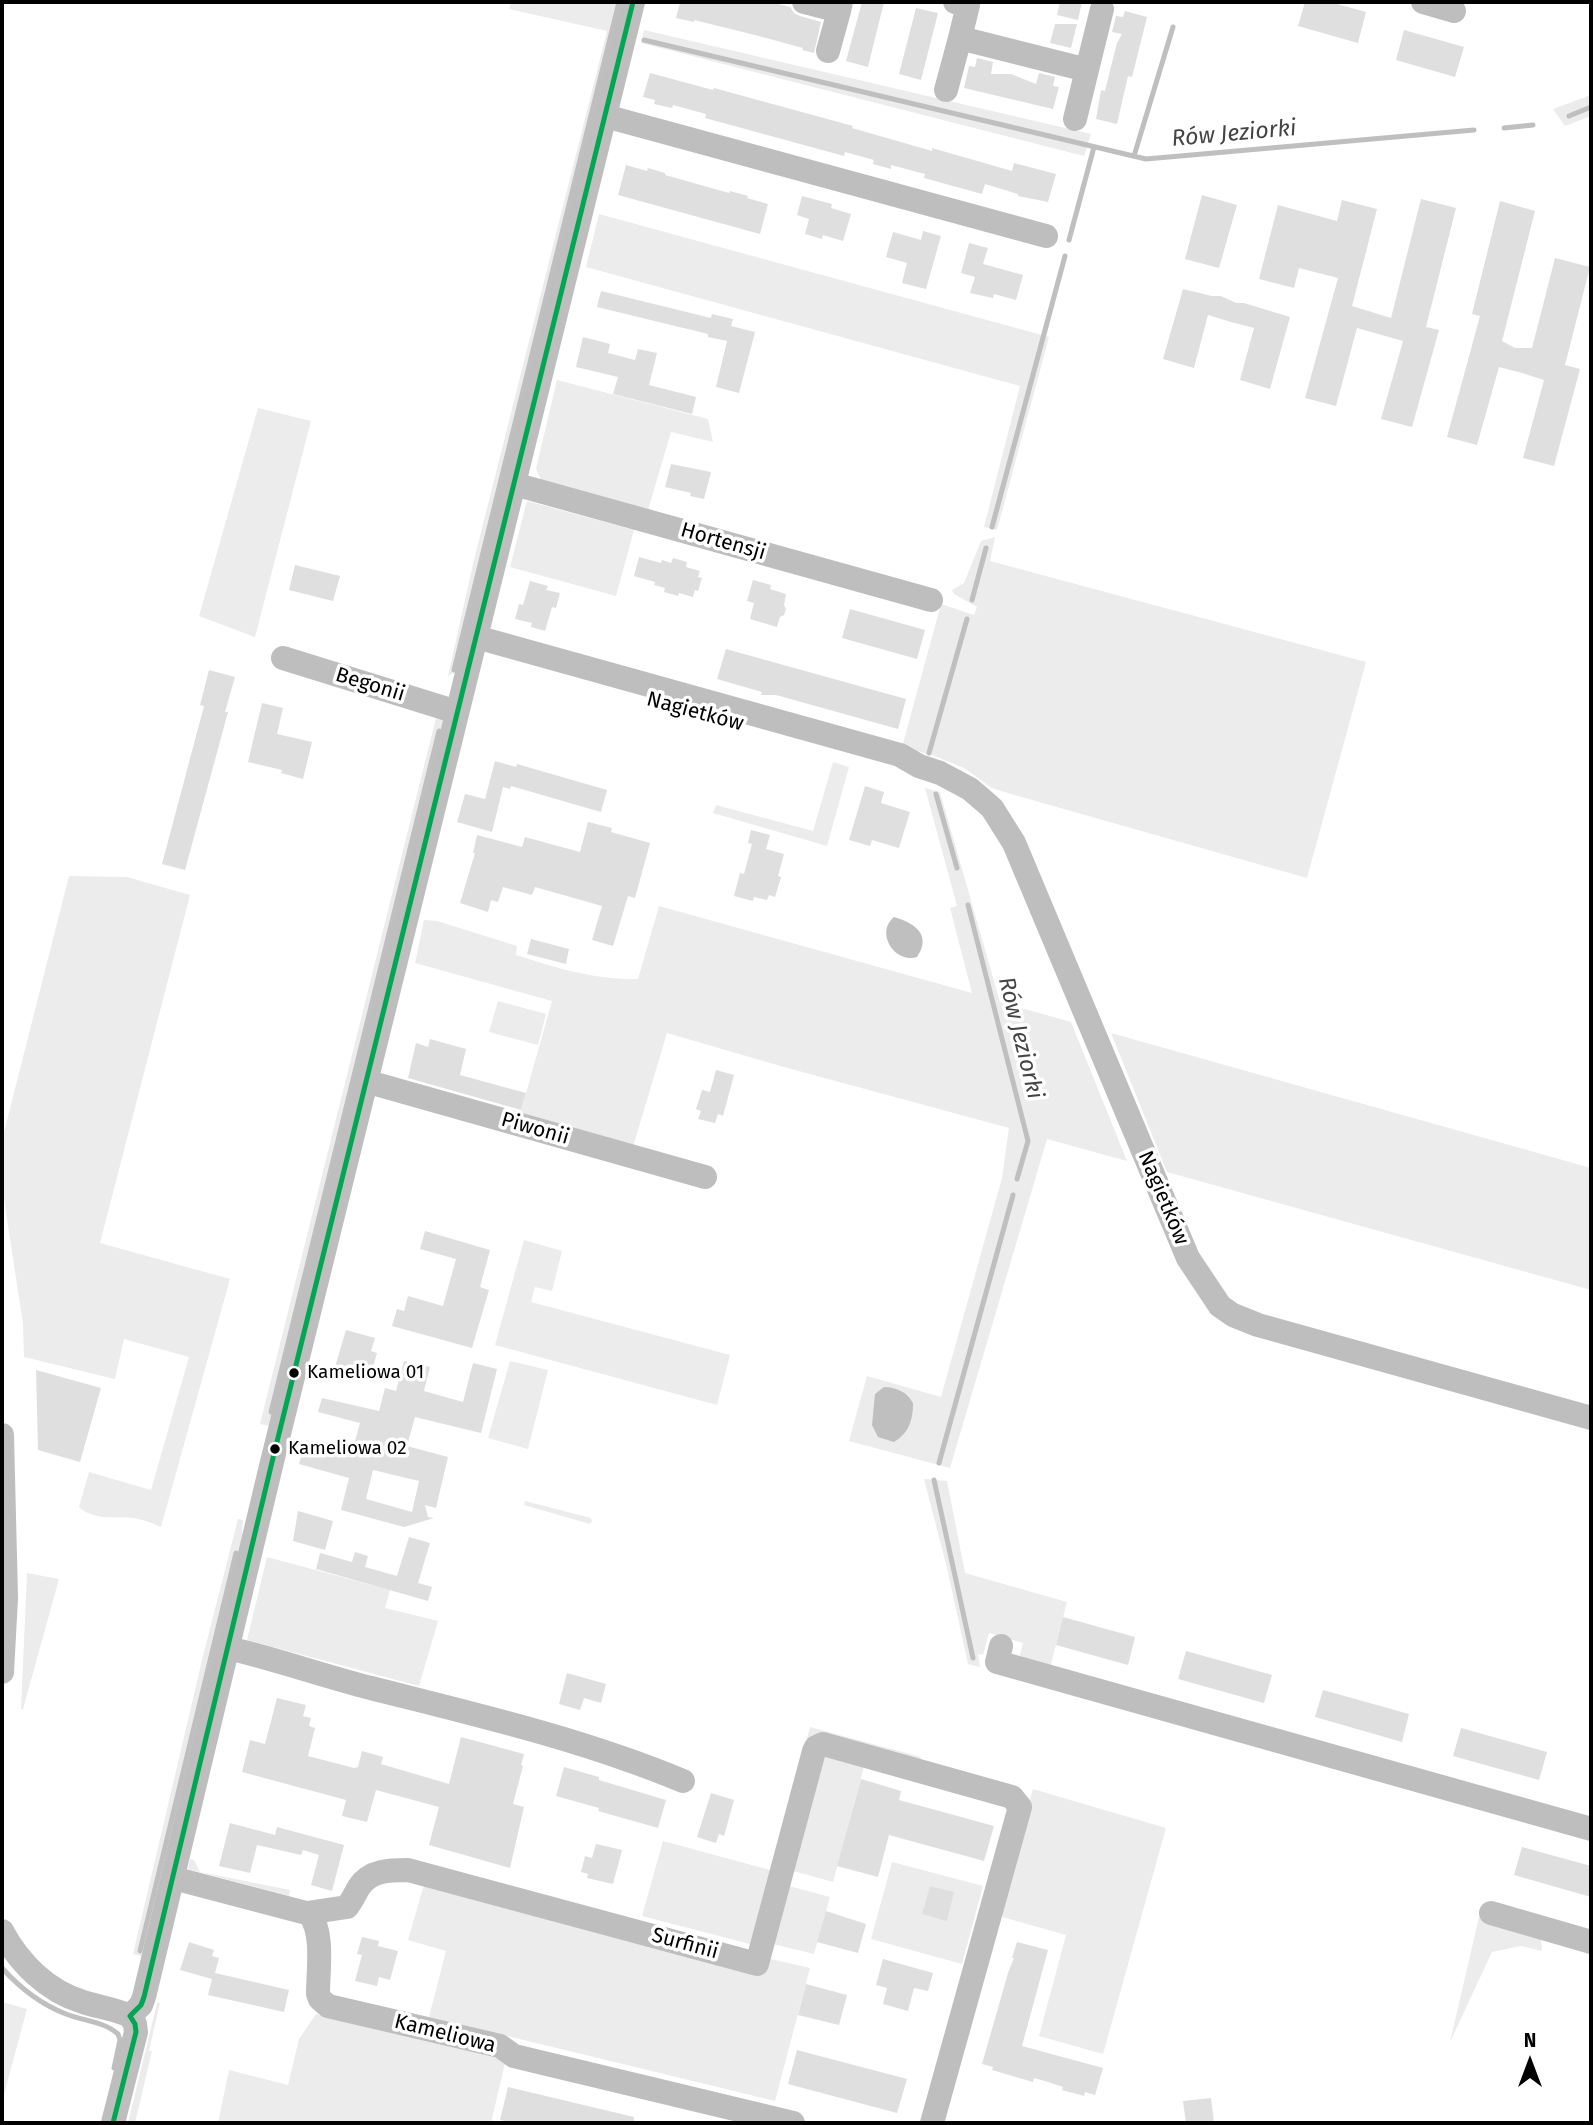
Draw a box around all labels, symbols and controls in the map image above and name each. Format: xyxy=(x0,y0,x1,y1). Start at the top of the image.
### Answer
water label: Rów Jeziorki xyxy=(1171,115,1297,153)
street label: Hortensji xyxy=(678,518,768,566)
street label: Begonii xyxy=(332,663,408,707)
street label: Nagietków xyxy=(644,687,746,737)
water label: Rów Jeziorki xyxy=(991,974,1049,1102)
street label: Piwonii xyxy=(498,1107,572,1151)
street label: Nagietków xyxy=(1132,1147,1194,1249)
place label: Kameliowa 01 xyxy=(307,1362,424,1384)
marker: Kameliowa 01 xyxy=(287,1366,301,1380)
place label: Kameliowa 02 xyxy=(288,1438,407,1460)
marker: Kameliowa 02 xyxy=(268,1442,282,1456)
street label: Surfinii xyxy=(649,1923,721,1965)
street label: Kameliowa xyxy=(392,2009,498,2059)
north arrow xyxy=(1495,2027,1565,2097)
text: N xyxy=(1524,2029,1536,2052)

